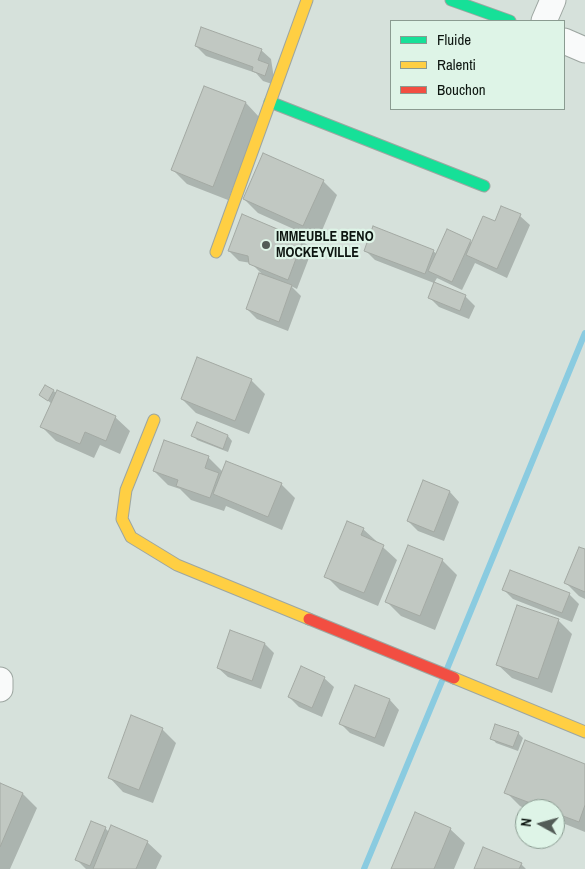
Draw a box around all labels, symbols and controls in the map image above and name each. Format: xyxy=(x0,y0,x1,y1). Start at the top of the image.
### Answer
legend xyxy=(390,20,565,110)
text: Fluide xyxy=(437,29,471,50)
text: Ralenti xyxy=(437,54,476,75)
text: Bouchon xyxy=(437,79,486,100)
place label: IMMEUBLE BENO MOCKEYVILLE xyxy=(276,229,374,262)
marker: IMMEUBLE BENO MOCKEYVILLE xyxy=(260,239,272,251)
north arrow xyxy=(515,799,565,849)
text: N xyxy=(517,817,536,828)

